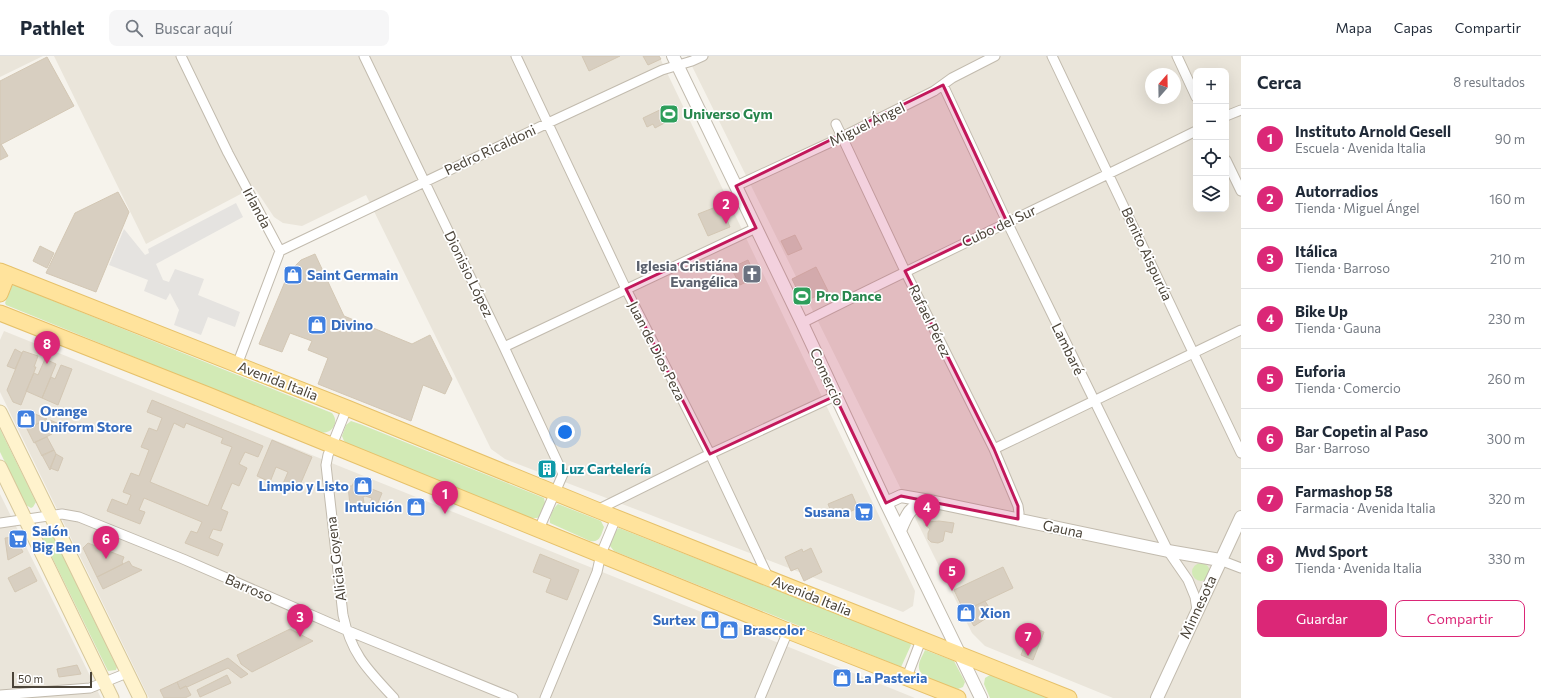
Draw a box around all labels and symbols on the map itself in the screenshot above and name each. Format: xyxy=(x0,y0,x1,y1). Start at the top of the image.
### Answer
north arrow xyxy=(1145,68,1181,104)
street label: Miguel Ángel xyxy=(826,98,907,149)
sports icon: Universo Gym xyxy=(658,103,680,125)
place label: Universo Gym xyxy=(683,105,773,122)
street label: Pedro Ricaldoni xyxy=(441,121,538,178)
street label: Irlanda xyxy=(240,184,275,231)
pin: 2 xyxy=(713,191,739,224)
street label: Cubo del Sur xyxy=(959,201,1039,250)
street label: Benito Aispurúa xyxy=(1118,204,1177,303)
street label: Dionisio López xyxy=(441,228,498,320)
place label: Iglesia Cristiána Evangélica xyxy=(636,257,738,290)
church icon: Iglesia Cristiána Evangélica xyxy=(741,263,763,285)
shop icon: Saint Germain xyxy=(282,264,304,286)
place label: Saint Germain xyxy=(307,266,398,283)
street label: Rafael Pérez xyxy=(906,282,955,360)
sports icon: Pro Dance xyxy=(791,285,813,307)
place label: Pro Dance xyxy=(816,287,882,304)
street label: Juan de Dios Peza xyxy=(625,298,690,403)
shop icon: Divino xyxy=(306,314,328,336)
place label: Divino xyxy=(331,316,373,333)
street label: Lambaré xyxy=(1049,320,1088,378)
pin: 8 xyxy=(34,331,60,364)
street label: Comercio xyxy=(807,345,848,408)
street label: Avenida Italia xyxy=(236,357,321,404)
place label: Orange Uniform Store xyxy=(40,402,132,435)
shop icon: Orange Uniform Store xyxy=(15,408,37,430)
your location xyxy=(555,422,575,442)
building icon: Luz Cartelería xyxy=(536,458,558,480)
place label: Luz Cartelería xyxy=(561,460,651,477)
shop icon: Limpio y Listo xyxy=(352,475,374,497)
place label: Limpio y Listo xyxy=(258,477,349,494)
pin: 1 xyxy=(432,481,458,514)
pin: 4 xyxy=(914,494,940,527)
shop icon: Intuición xyxy=(405,496,427,518)
place label: Intuición xyxy=(345,498,402,515)
supermarket icon: Susana xyxy=(853,501,875,523)
place label: Susana xyxy=(804,503,850,520)
street label: Alicia Goyena xyxy=(322,516,349,603)
street label: Gauna xyxy=(1041,516,1085,541)
place label: Salón Big Ben xyxy=(32,522,80,555)
pin: 6 xyxy=(93,526,119,559)
supermarket icon: Salón Big Ben xyxy=(7,528,29,550)
pin: 5 xyxy=(939,558,965,591)
street label: Barroso xyxy=(223,570,276,605)
street label: Avenida Italia xyxy=(770,572,855,619)
street label: Minnesota xyxy=(1175,572,1220,641)
shop icon: Xion xyxy=(955,602,977,624)
pin: 3 xyxy=(287,604,313,637)
place label: Xion xyxy=(980,604,1010,621)
shop icon: Surtex xyxy=(699,609,721,631)
place label: Surtex xyxy=(653,611,696,628)
shop icon: Brascolor xyxy=(718,619,740,641)
place label: Brascolor xyxy=(743,621,805,638)
pin: 7 xyxy=(1015,623,1041,656)
shop icon: La Pasteria xyxy=(831,667,853,689)
place label: La Pasteria xyxy=(856,669,927,686)
scale bar xyxy=(12,670,92,689)

